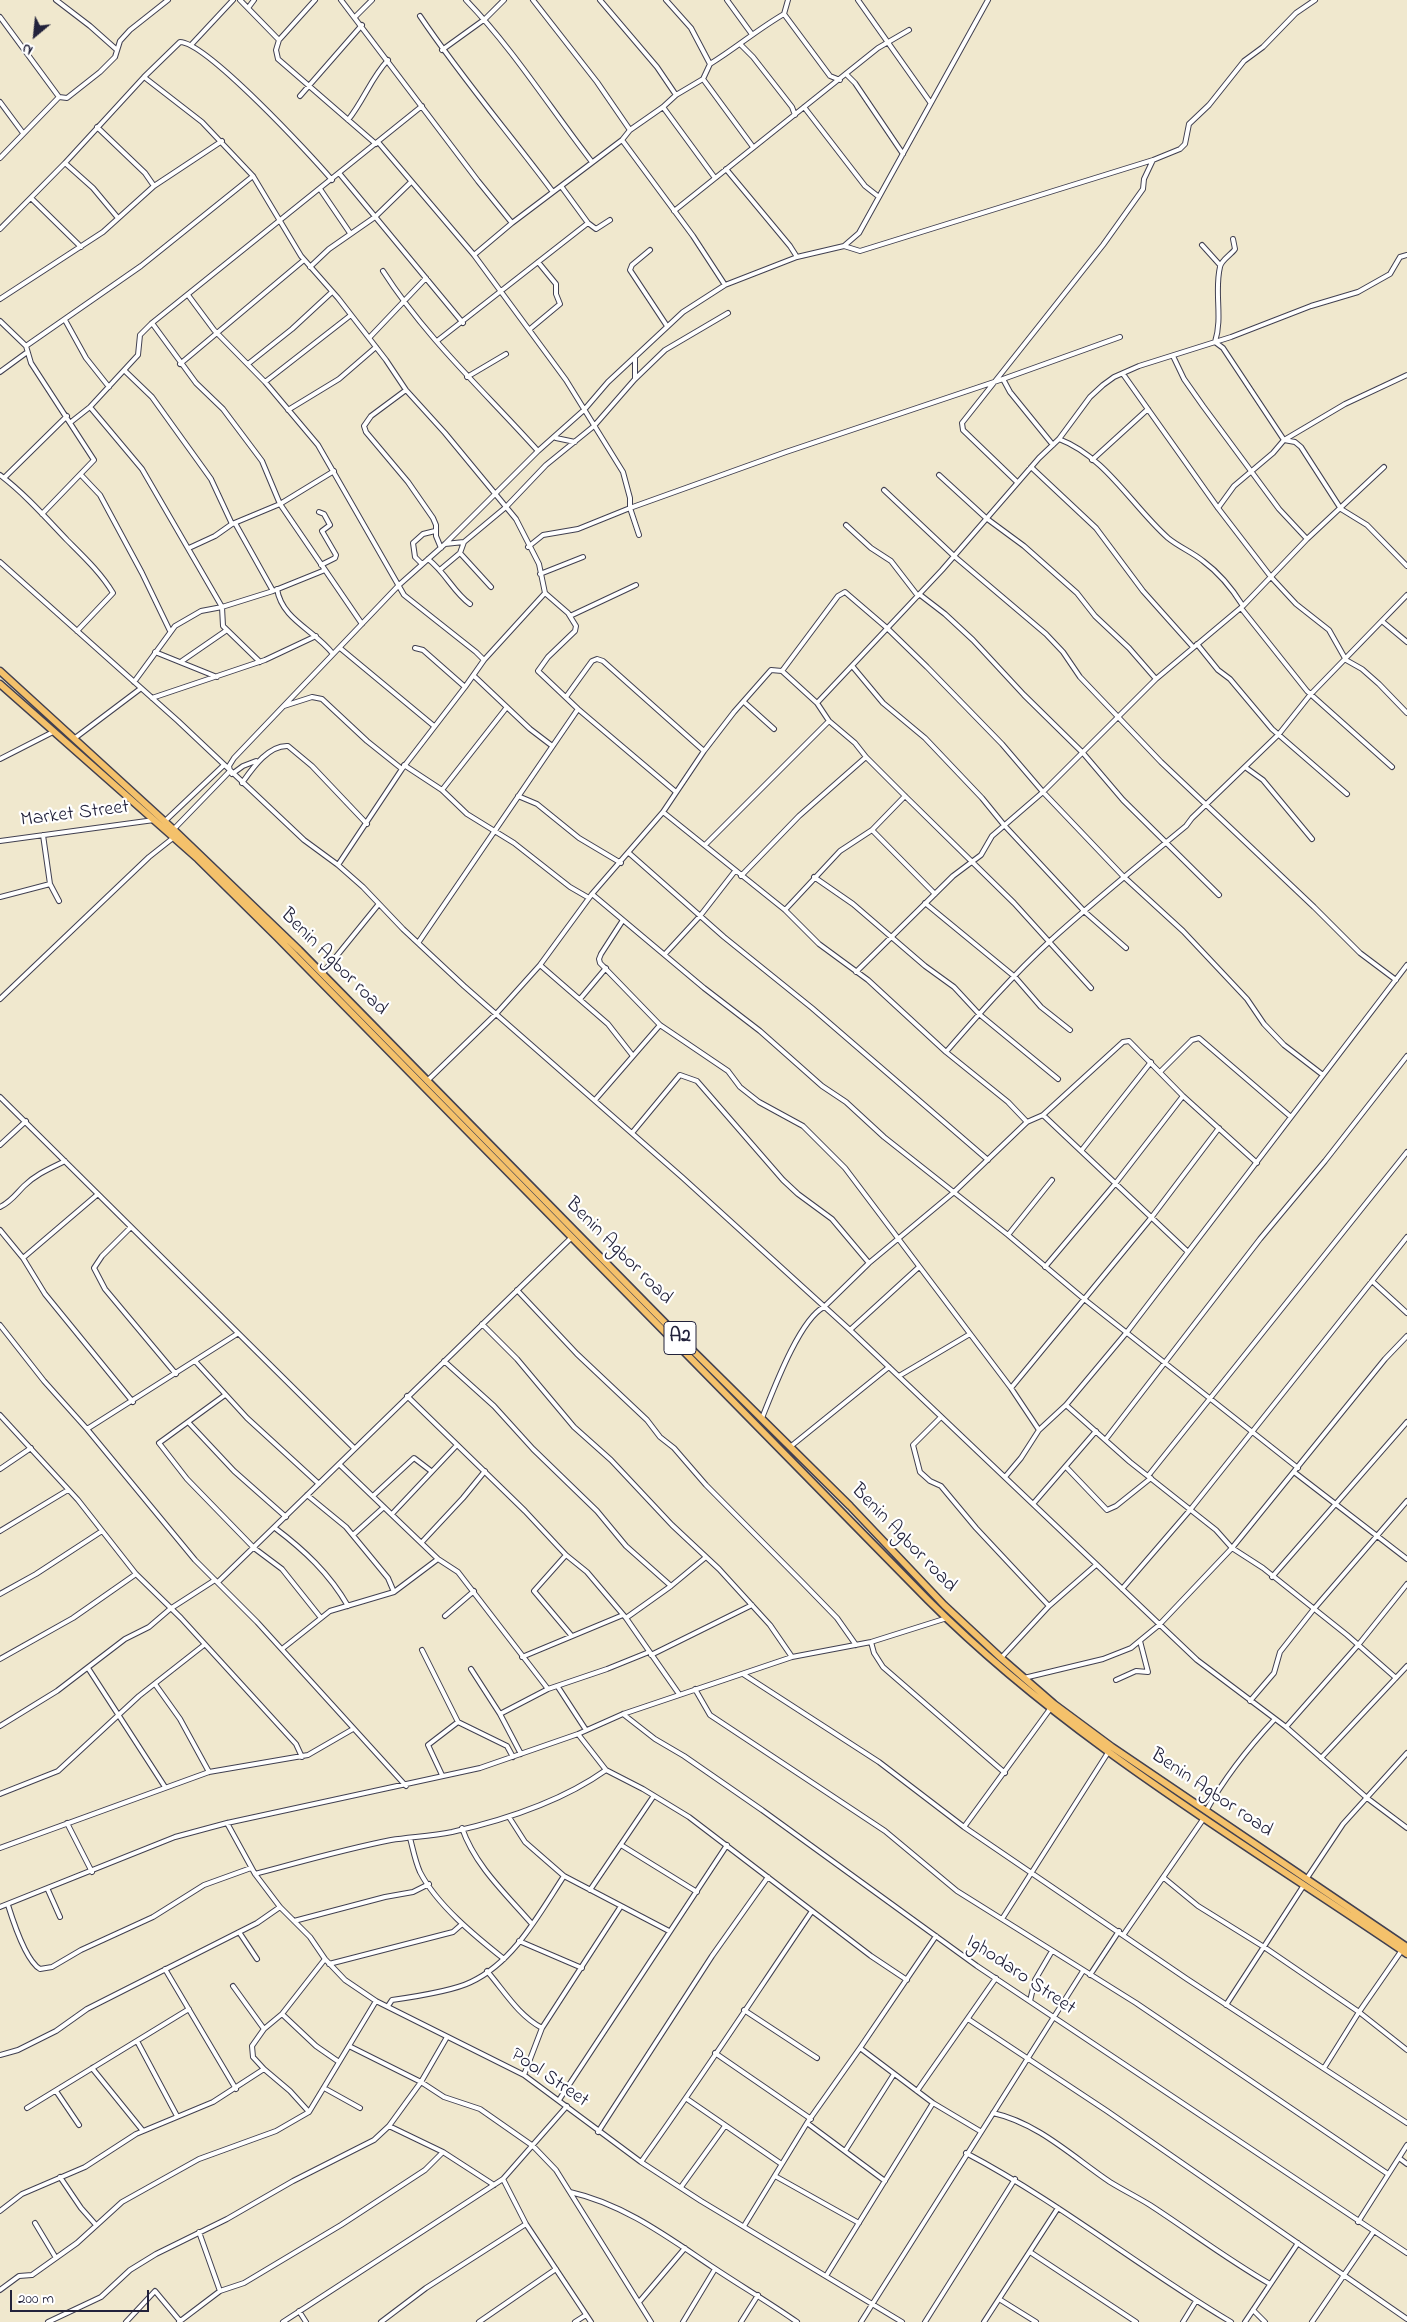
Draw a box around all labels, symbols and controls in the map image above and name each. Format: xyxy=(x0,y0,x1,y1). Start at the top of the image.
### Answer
north arrow xyxy=(10,10,60,60)
text: N xyxy=(19,37,37,60)
street label: Market Street xyxy=(19,796,131,834)
street label: Benin Agbor road xyxy=(274,904,392,1022)
street label: Benin Agbor road xyxy=(559,1193,677,1311)
road number: A2 xyxy=(664,1322,696,1355)
street label: Benin Agbor road xyxy=(845,1480,961,1598)
street label: Benin Agbor road xyxy=(1145,1744,1277,1844)
street label: Ighodaro Street xyxy=(961,1931,1079,2021)
street label: Pool Street xyxy=(505,2044,593,2114)
scale bar xyxy=(12,2280,151,2312)
text: 200 m xyxy=(18,2288,54,2310)

